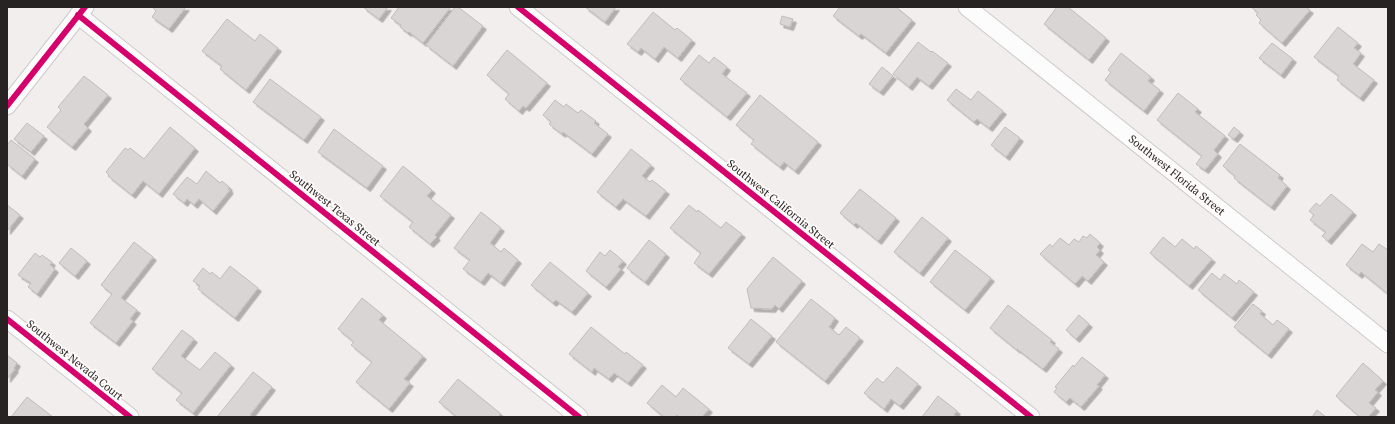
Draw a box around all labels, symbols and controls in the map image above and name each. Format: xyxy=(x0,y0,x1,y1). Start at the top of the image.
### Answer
street label: Southwest Florida Street xyxy=(1126,132,1228,218)
street label: Southwest California Street xyxy=(724,156,838,252)
street label: Southwest Texas Street xyxy=(287,167,383,249)
street label: Southwest Nevada Court xyxy=(24,317,126,403)

